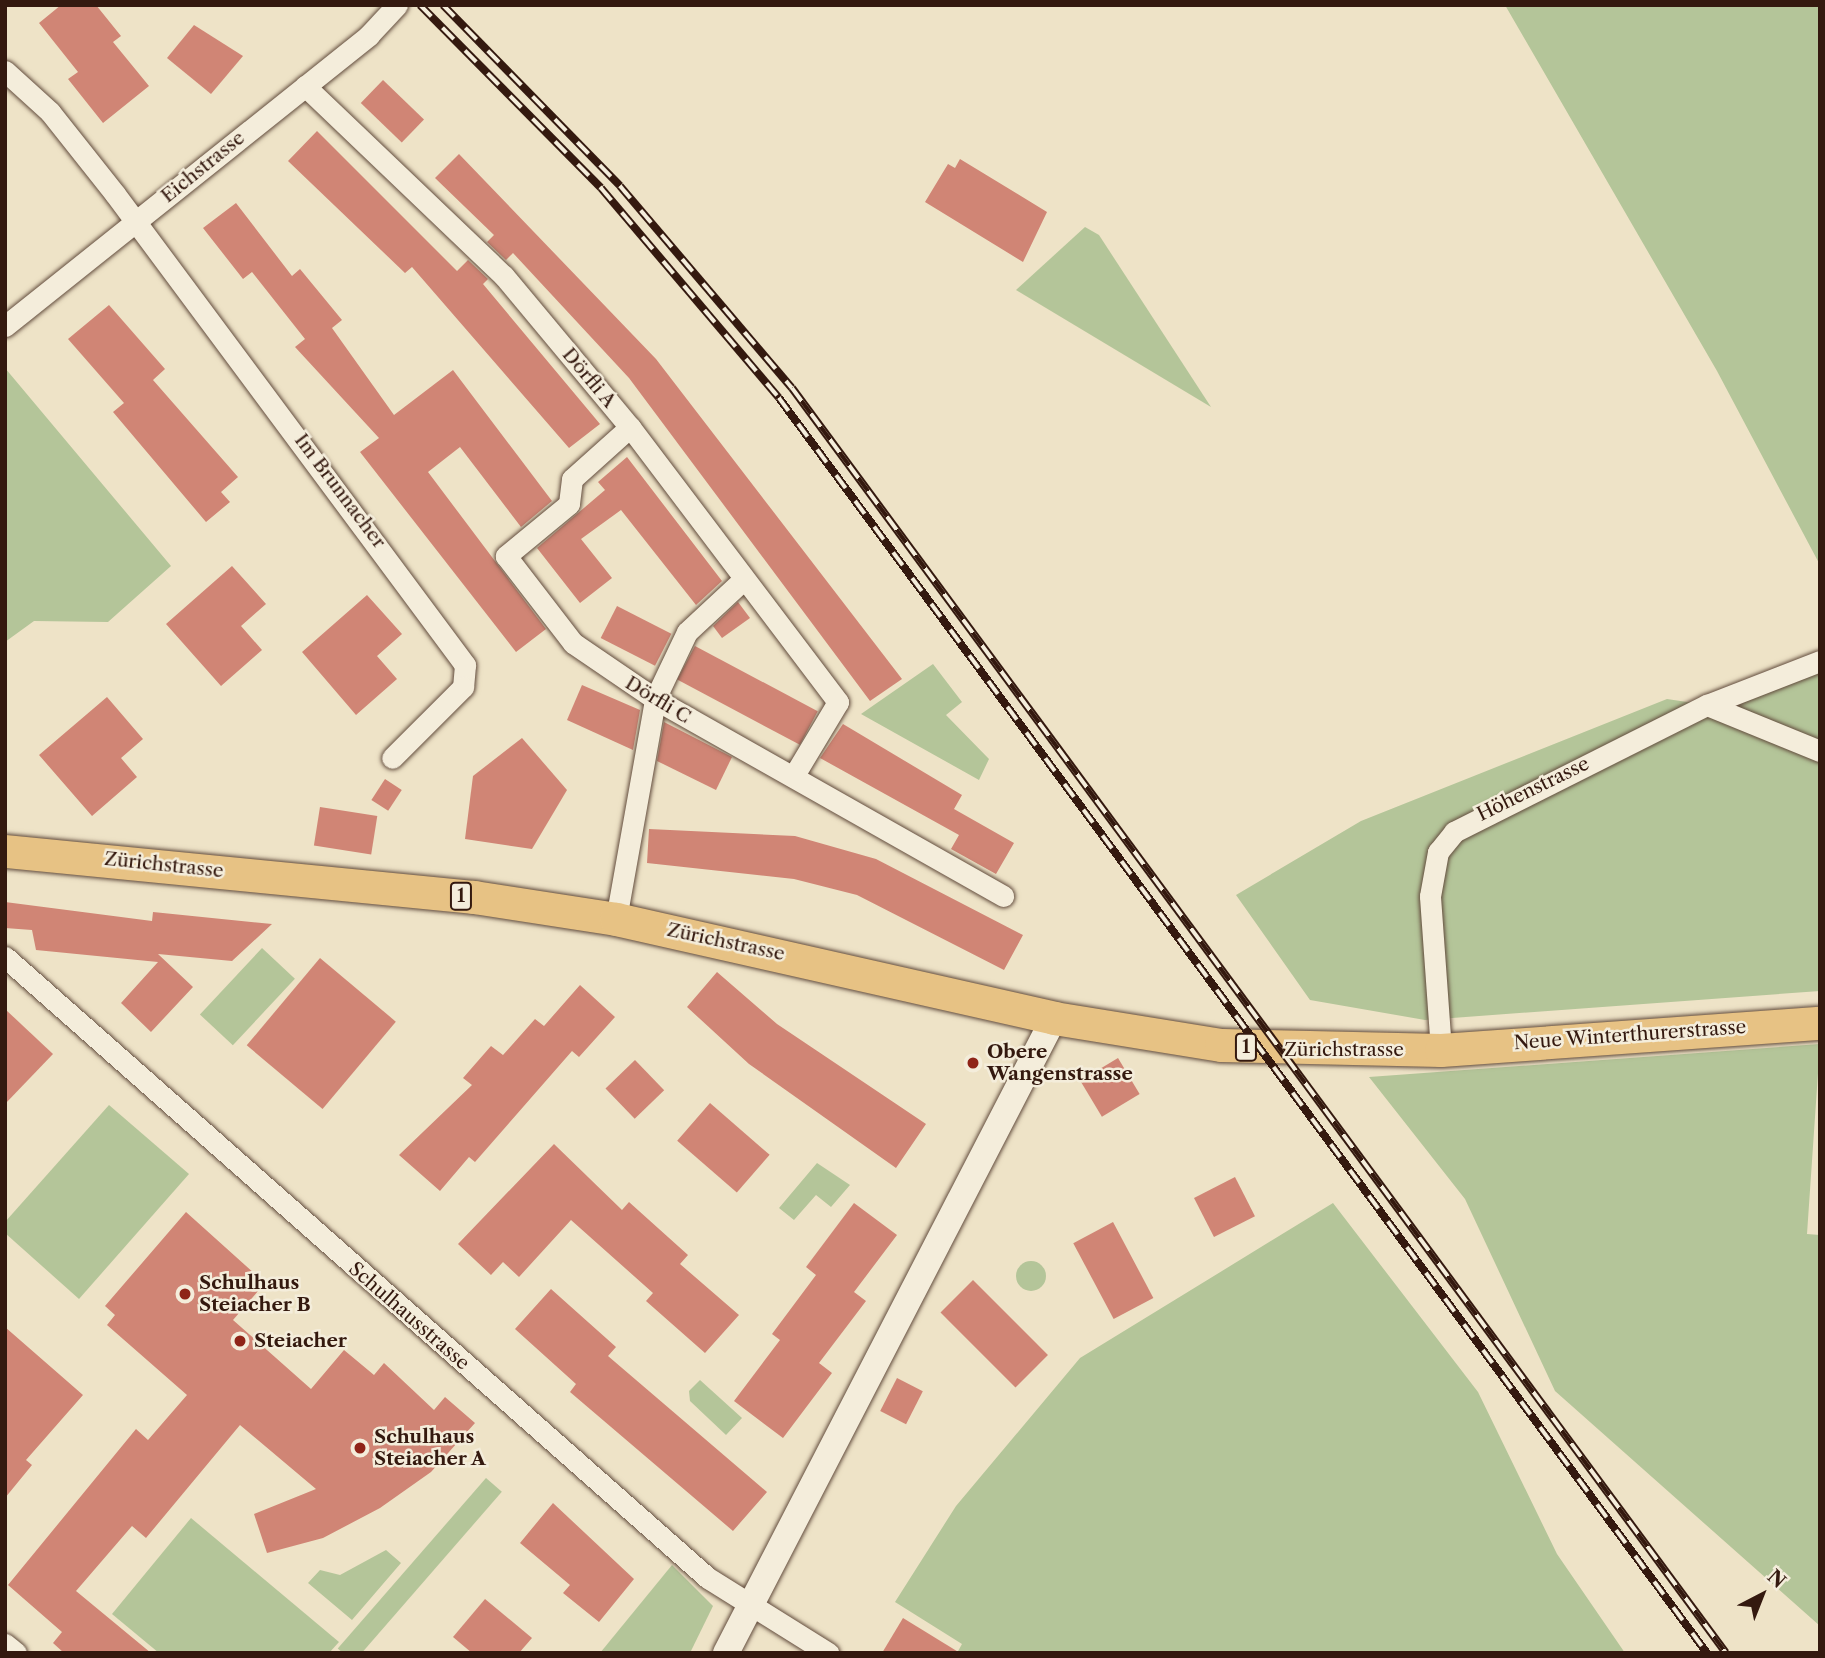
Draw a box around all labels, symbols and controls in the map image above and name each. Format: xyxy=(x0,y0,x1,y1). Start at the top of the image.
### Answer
street label: Eichstrasse xyxy=(157,126,249,208)
street label: Dörfli A xyxy=(557,343,621,413)
street label: Im Brunnacher xyxy=(290,429,390,553)
street label: Dörfli C xyxy=(621,672,695,728)
street label: Höhenstrasse xyxy=(1473,752,1593,826)
street label: Zürichstrasse xyxy=(103,847,225,883)
road number: 1 xyxy=(449,882,473,911)
street label: Zürichstrasse xyxy=(665,918,787,966)
street label: Neue Winterthurerstrasse xyxy=(1513,1015,1747,1055)
road number: 1 xyxy=(1234,1032,1258,1062)
street label: Zürichstrasse xyxy=(1284,1039,1404,1061)
place label: Obere Wangenstrasse xyxy=(987,1041,1133,1085)
marker: Obere Wangenstrasse xyxy=(965,1055,981,1071)
street label: Schulhausstrasse xyxy=(344,1257,474,1375)
place label: Schulhaus Steiacher B xyxy=(199,1272,311,1316)
marker: Schulhaus Steiacher B xyxy=(177,1286,193,1302)
place label: Steiacher xyxy=(254,1330,347,1352)
marker: Steiacher xyxy=(232,1333,248,1349)
place label: Schulhaus Steiacher A xyxy=(374,1426,487,1470)
marker: Schulhaus Steiacher A xyxy=(352,1440,368,1456)
north arrow xyxy=(1727,1560,1797,1630)
text: N xyxy=(1763,1565,1790,1593)

